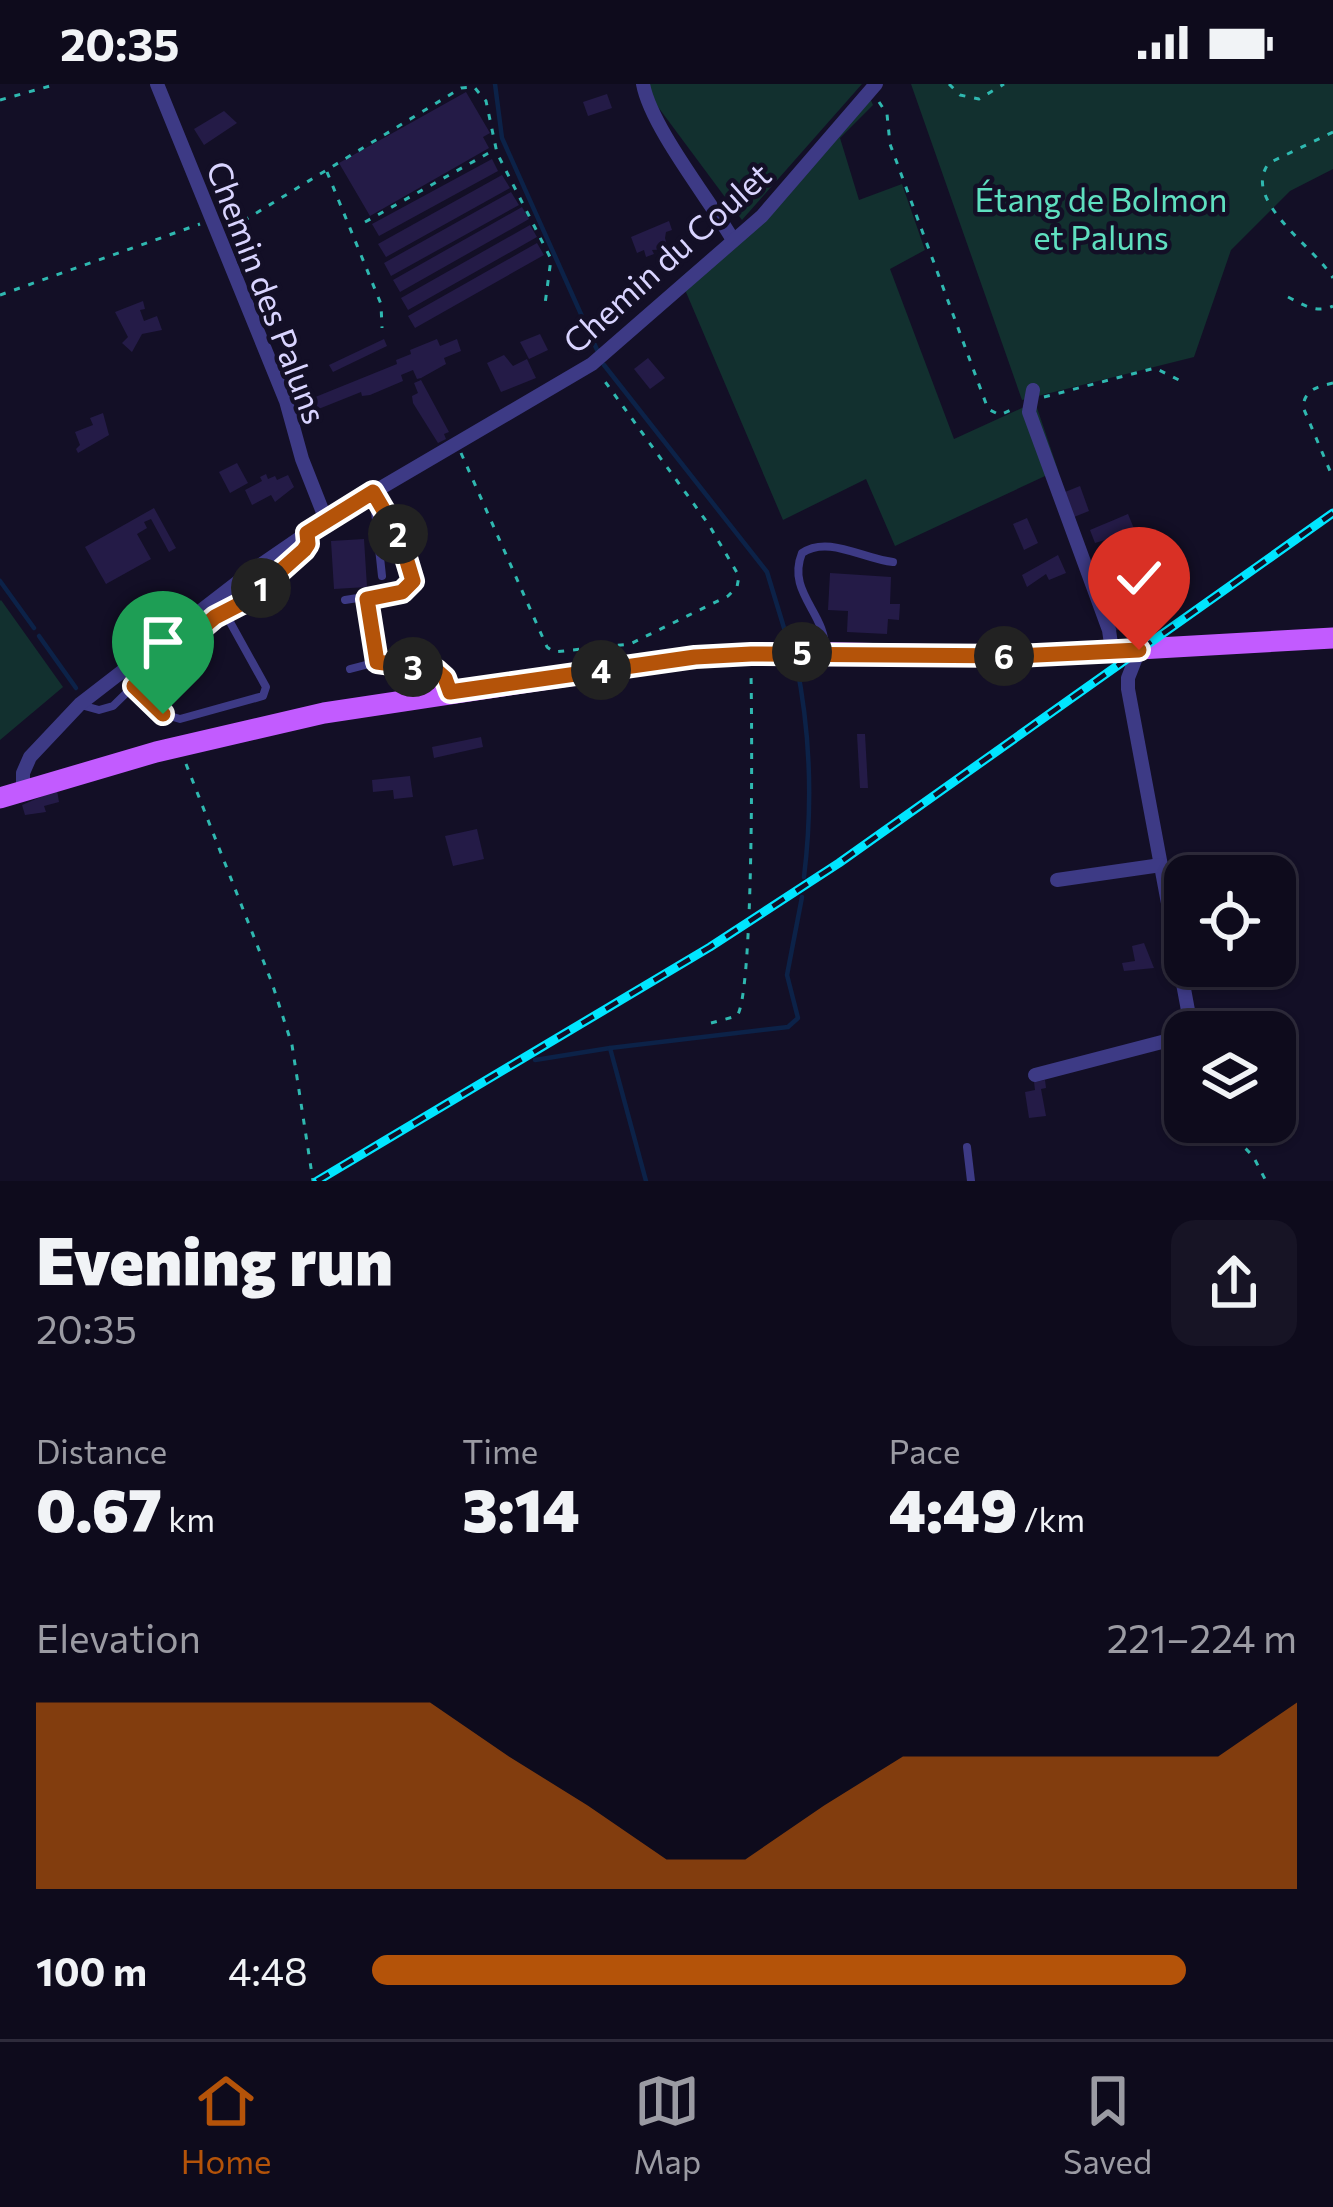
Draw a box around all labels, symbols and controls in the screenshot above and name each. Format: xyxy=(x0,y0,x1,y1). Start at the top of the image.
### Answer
text: 20:35 xyxy=(60,15,180,70)
street label: Chemin du Coulet xyxy=(554,153,778,361)
street label: Chemin des Paluns xyxy=(199,155,337,429)
park label: Étang de Bolmon et Paluns xyxy=(975,178,1227,257)
pin: 2 xyxy=(368,504,428,564)
text: 2 xyxy=(389,513,407,554)
pin xyxy=(1088,527,1190,650)
icon: check xyxy=(1106,545,1172,611)
pin: 1 xyxy=(231,558,291,618)
text: 1 xyxy=(254,567,268,608)
pin xyxy=(112,591,214,714)
icon: arrive xyxy=(130,609,196,675)
pin: 5 xyxy=(772,622,832,682)
pin: 6 xyxy=(974,626,1034,686)
text: 5 xyxy=(792,631,812,672)
text: 6 xyxy=(994,635,1014,676)
pin: 3 xyxy=(383,637,443,697)
pin: 4 xyxy=(571,640,631,700)
text: 3 xyxy=(403,646,423,687)
text: 4 xyxy=(591,649,611,690)
map controls xyxy=(1164,855,1296,1143)
button: locate xyxy=(1164,855,1296,987)
button: layers xyxy=(1164,1011,1296,1143)
text: Evening run xyxy=(36,1218,393,1299)
button: share xyxy=(1171,1220,1297,1346)
text: 20:35 xyxy=(36,1304,137,1352)
text: Distance xyxy=(36,1430,167,1471)
text: Time xyxy=(462,1430,538,1471)
text: Pace xyxy=(889,1430,960,1471)
text: 0.67 xyxy=(36,1471,162,1544)
text: 3:14 xyxy=(462,1471,580,1544)
text: 4:49 xyxy=(889,1471,1017,1544)
text: km xyxy=(162,1498,215,1539)
text: /km xyxy=(1017,1498,1085,1539)
text: Elevation xyxy=(36,1613,201,1661)
text: 221–224 m xyxy=(1107,1613,1297,1661)
text: 100 m xyxy=(36,1946,147,1994)
text: 4:48 xyxy=(228,1946,308,1994)
tab: Home xyxy=(181,2068,272,2181)
tab: Map xyxy=(633,2068,701,2181)
tab: Saved xyxy=(1063,2068,1152,2181)

